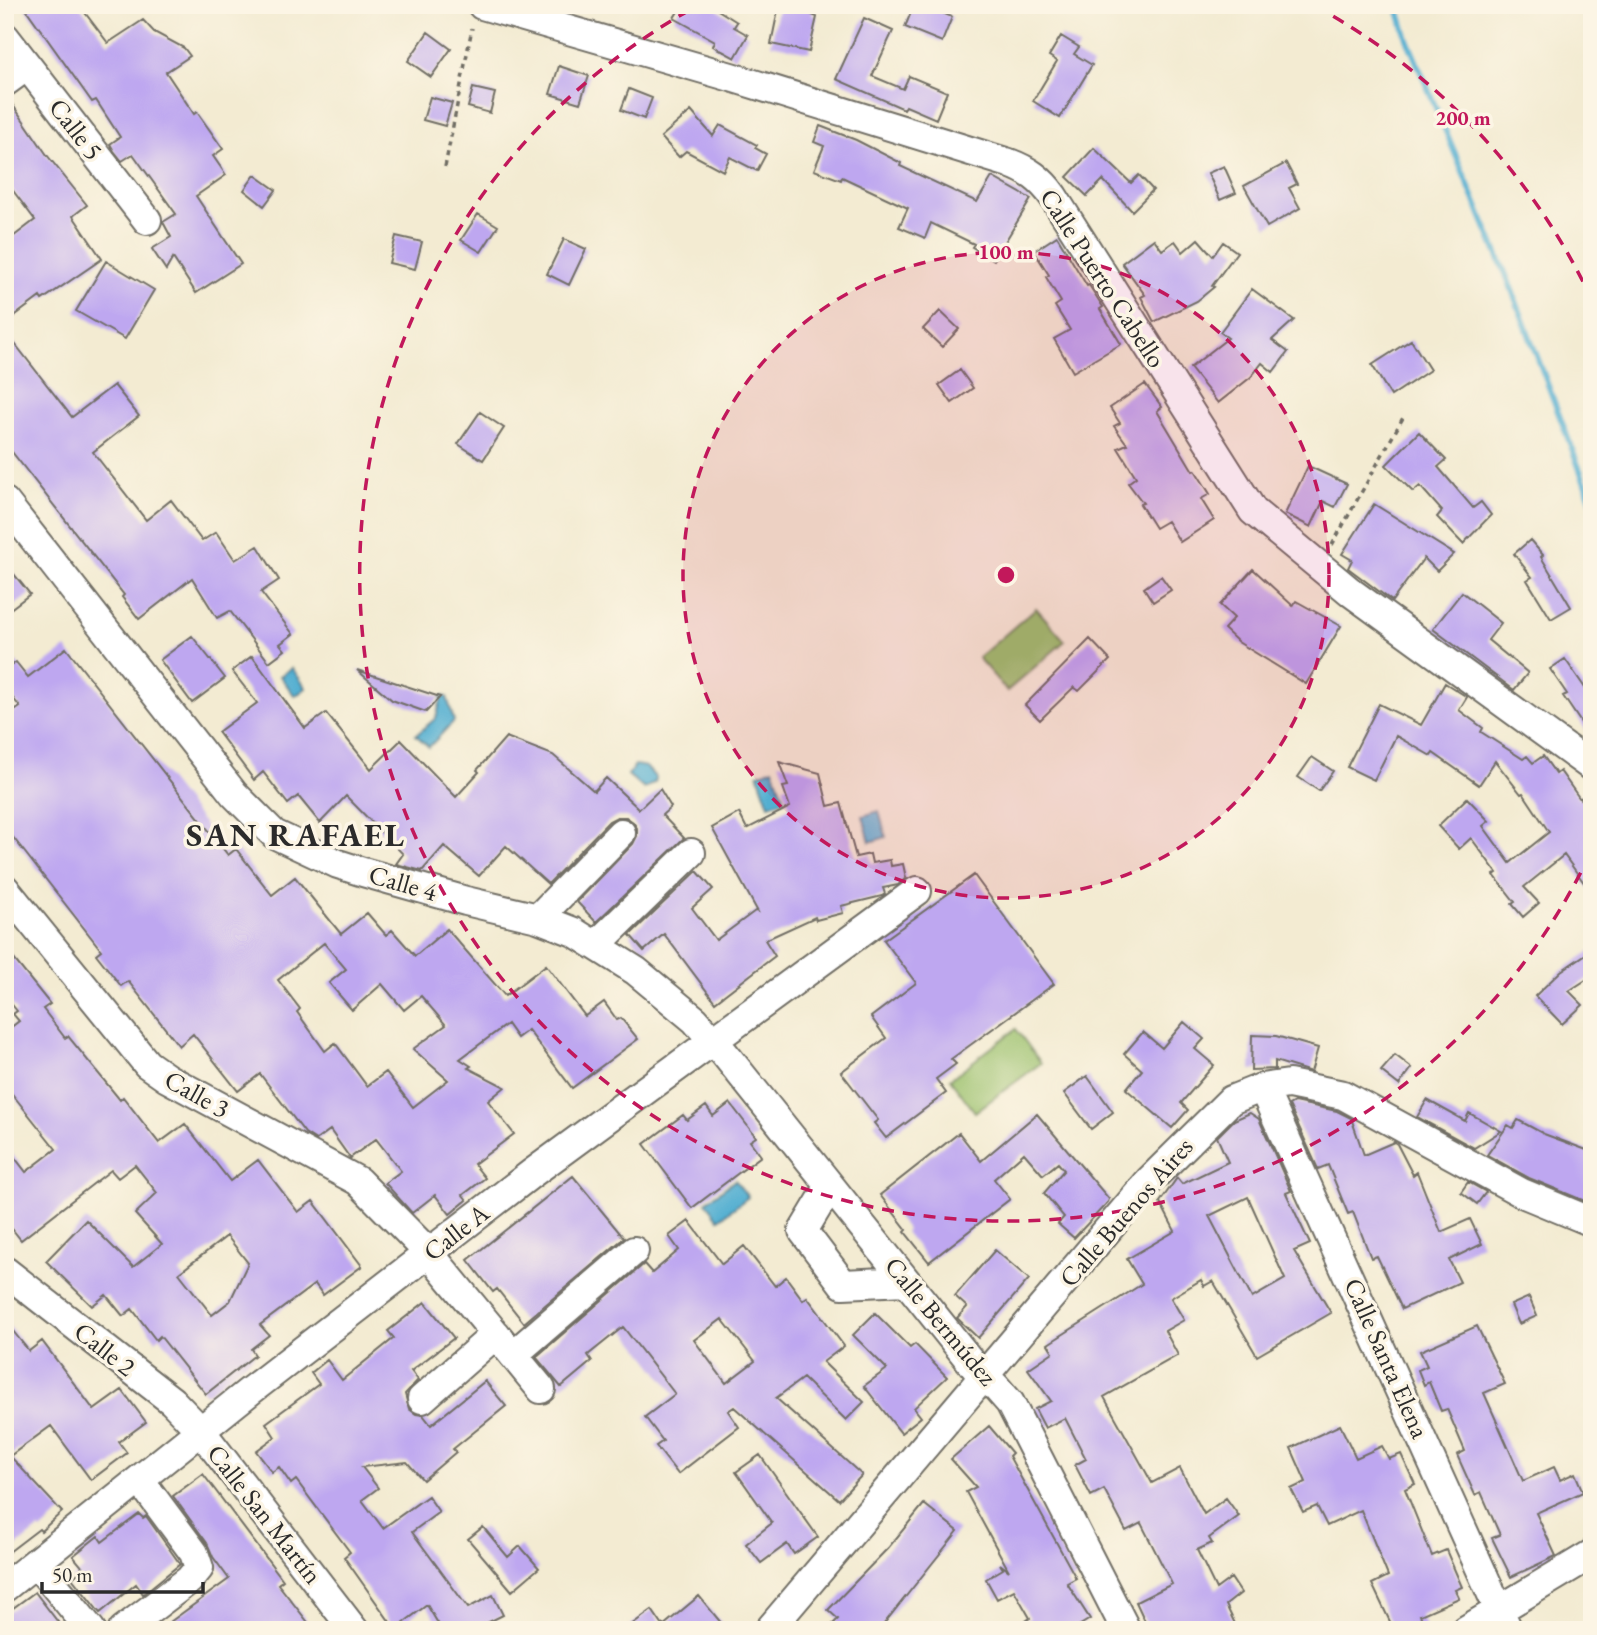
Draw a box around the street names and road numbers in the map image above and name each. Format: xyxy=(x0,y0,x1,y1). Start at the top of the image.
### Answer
street label: Calle 5 xyxy=(41,91,111,167)
street label: Calle Puerto Cabello xyxy=(1032,182,1174,374)
street label: Calle 4 xyxy=(365,857,441,909)
street label: Calle 3 xyxy=(159,1062,235,1126)
street label: Calle Buenos Aires xyxy=(1052,1130,1200,1294)
street label: Calle A xyxy=(416,1195,497,1268)
street label: Calle Bermúdez xyxy=(877,1250,1005,1393)
street label: Calle Santa Elena xyxy=(1337,1273,1438,1444)
street label: Calle 2 xyxy=(67,1314,143,1384)
street label: Calle San Martín xyxy=(200,1437,330,1591)

